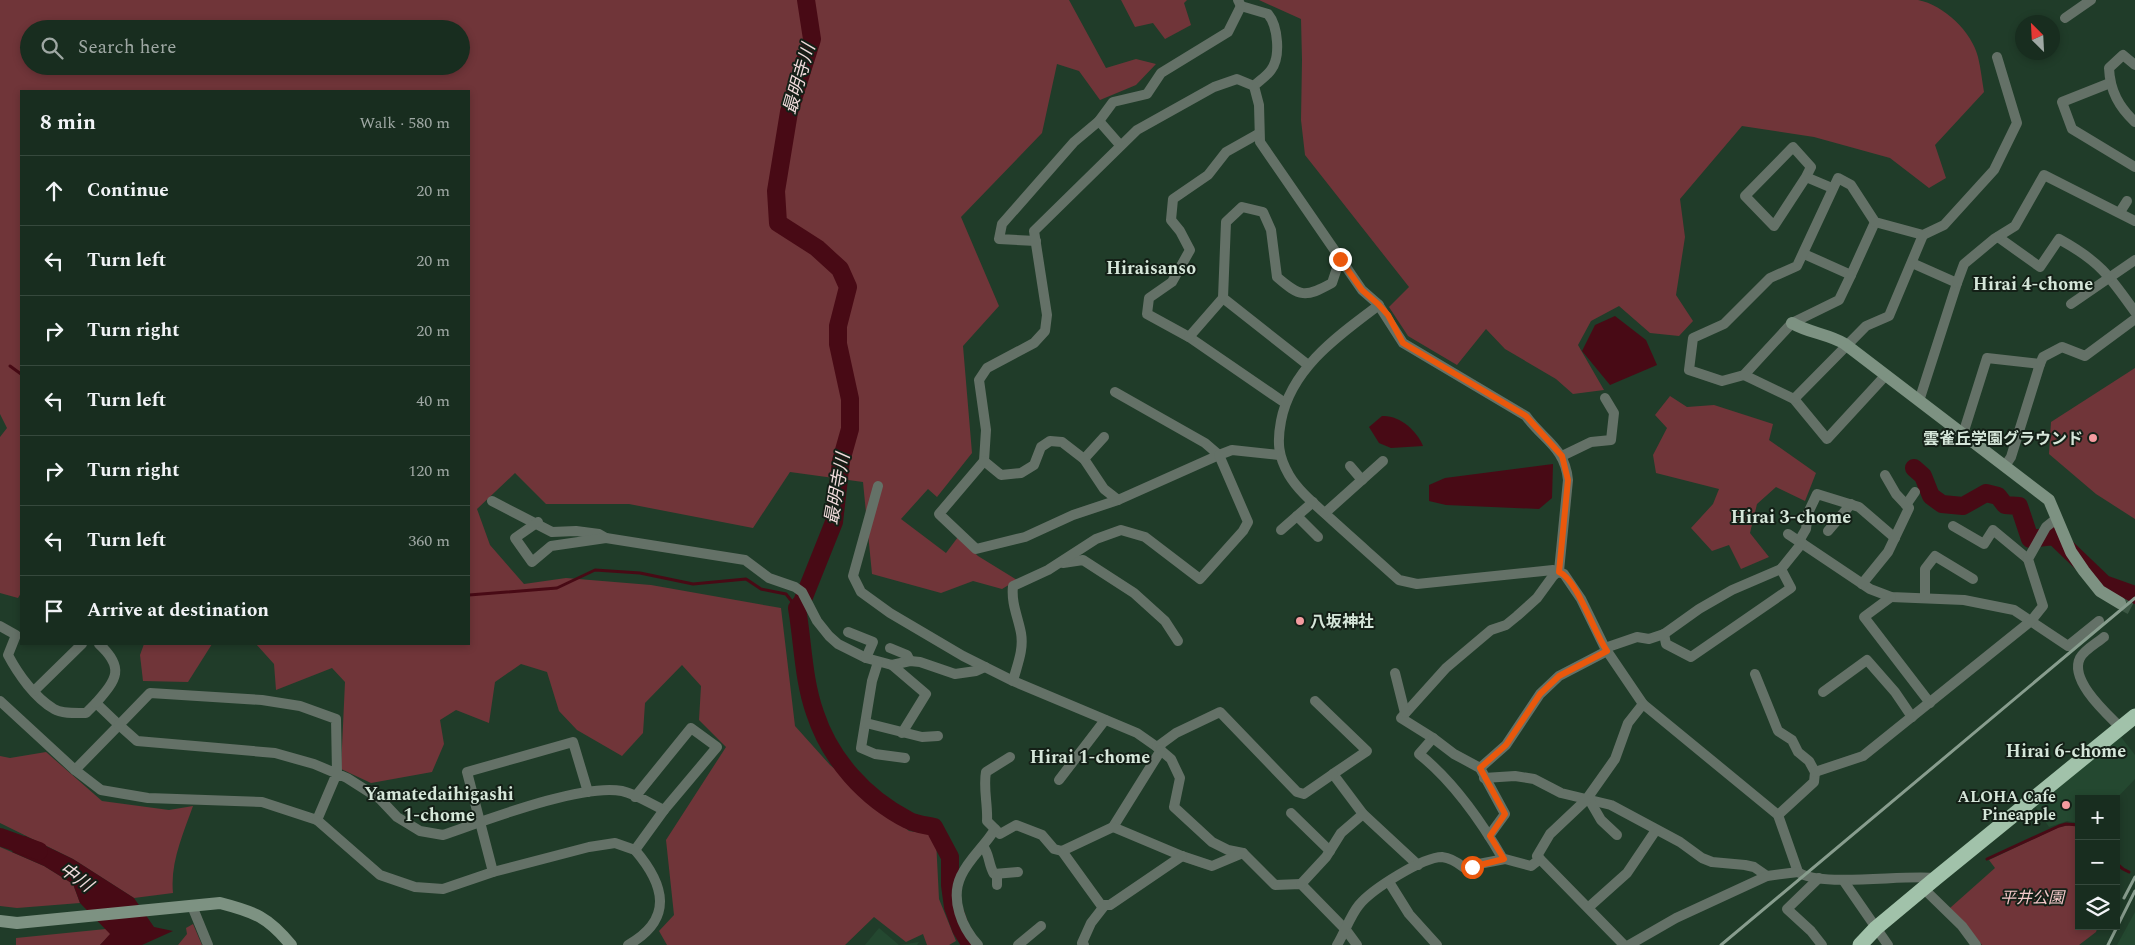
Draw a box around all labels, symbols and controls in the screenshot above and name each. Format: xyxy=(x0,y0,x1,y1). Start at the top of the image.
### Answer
north arrow xyxy=(2015,15,2060,60)
search box xyxy=(20,20,470,75)
text: Search here xyxy=(78,33,177,62)
icon: search xyxy=(38,34,66,62)
water label: 最明寺川 xyxy=(777,39,823,117)
text: 8 min xyxy=(40,107,96,139)
text: Walk · 580 m xyxy=(359,111,450,135)
text: Continue xyxy=(87,176,169,205)
icon: ahead xyxy=(40,177,68,205)
text: 20 m xyxy=(416,179,450,203)
text: Turn left xyxy=(87,246,166,275)
icon: left xyxy=(40,247,68,275)
route end xyxy=(1329,248,1352,271)
text: 20 m xyxy=(416,249,450,273)
district label: Hiraisanso xyxy=(1106,255,1196,282)
district label: Hirai 4-chome xyxy=(1973,271,2093,298)
text: Turn right xyxy=(87,316,180,345)
icon: right xyxy=(40,317,68,345)
text: 20 m xyxy=(416,319,450,343)
text: Turn left xyxy=(87,386,166,415)
icon: left xyxy=(40,387,68,415)
text: 40 m xyxy=(416,389,450,413)
place label: 雲雀丘学園グラウンド xyxy=(1923,427,2083,451)
marker: 雲雀丘学園グラウンド xyxy=(2087,432,2099,444)
water label: 最明寺川 xyxy=(818,449,857,527)
text: Turn right xyxy=(87,456,180,485)
icon: right xyxy=(40,457,68,485)
text: 120 m xyxy=(408,459,450,483)
district label: Hirai 3-chome xyxy=(1731,504,1851,531)
text: Turn left xyxy=(87,526,166,555)
icon: left xyxy=(40,527,68,555)
text: 360 m xyxy=(408,529,450,553)
text: Arrive at destination xyxy=(87,596,269,625)
icon: arrive xyxy=(40,597,68,625)
place label: 八坂神社 xyxy=(1310,610,1374,634)
marker: 八坂神社 xyxy=(1294,615,1306,627)
district label: Hirai 6-chome xyxy=(2006,738,2126,765)
district label: Hirai 1-chome xyxy=(1030,744,1150,771)
district label: Yamatedaihigashi 1-chome xyxy=(364,781,514,829)
place label: ALOHA Cafe Pineapple xyxy=(1958,785,2056,827)
map controls xyxy=(2075,795,2120,930)
button: + xyxy=(2075,795,2120,840)
marker: ALOHA Cafe Pineapple xyxy=(2060,799,2072,811)
button: − xyxy=(2075,840,2120,885)
water label: 中川 xyxy=(53,856,100,900)
route start xyxy=(1461,856,1484,879)
button: layers xyxy=(2075,885,2120,930)
park label: 平井公園 xyxy=(2000,886,2066,910)

